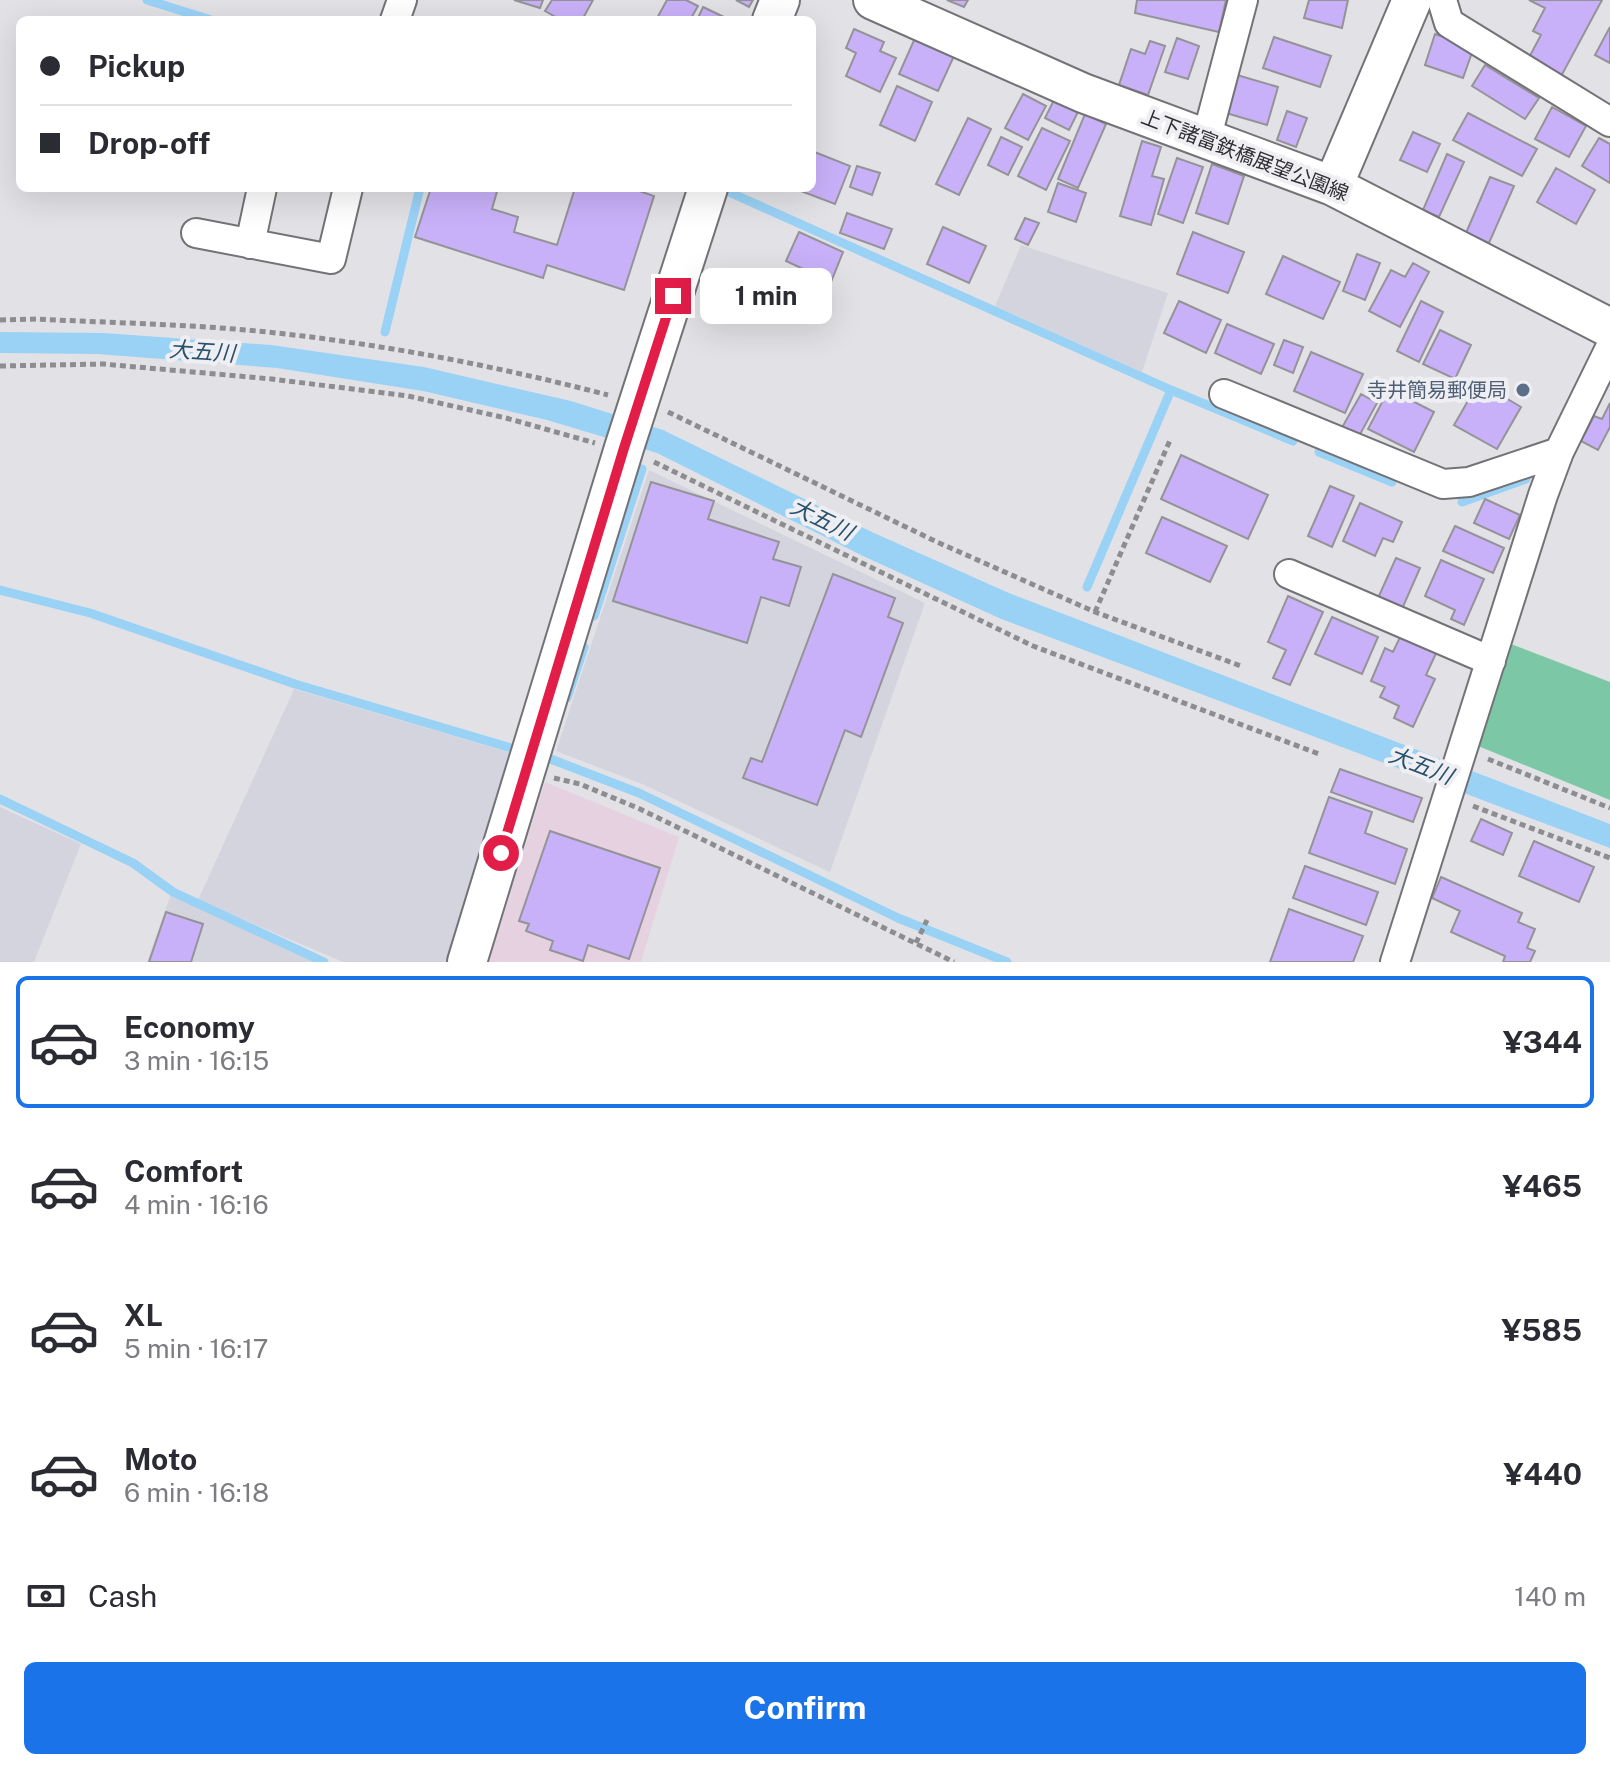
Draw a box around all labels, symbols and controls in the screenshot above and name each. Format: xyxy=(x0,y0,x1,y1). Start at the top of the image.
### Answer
text: Pickup xyxy=(88,48,185,84)
street label: 上下諸富鉄橋展望公園線 xyxy=(1138,104,1352,206)
text: Drop-off xyxy=(88,125,210,161)
callout: 1 min xyxy=(701,268,833,324)
route end xyxy=(655,278,691,314)
text: 1 min xyxy=(735,280,797,311)
water label: 大五川 xyxy=(168,336,238,366)
place label: 寺井簡易郵便局 xyxy=(1367,378,1507,402)
marker: 寺井簡易郵便局 xyxy=(1514,381,1532,399)
water label: 大五川 xyxy=(787,493,859,546)
water label: 大五川 xyxy=(1386,741,1458,790)
route start xyxy=(483,835,519,871)
icon: car xyxy=(28,1006,100,1078)
text: Economy xyxy=(124,1009,255,1045)
text: ¥344 xyxy=(1503,1024,1582,1060)
text: 3 min · 16:15 xyxy=(124,1045,269,1076)
icon: car xyxy=(28,1150,100,1222)
text: Comfort xyxy=(124,1153,243,1189)
text: ¥465 xyxy=(1502,1168,1582,1204)
text: 4 min · 16:16 xyxy=(124,1189,269,1220)
icon: car xyxy=(28,1294,100,1366)
text: XL xyxy=(124,1297,163,1333)
text: ¥585 xyxy=(1502,1312,1582,1348)
text: 5 min · 16:17 xyxy=(124,1333,268,1364)
icon: car xyxy=(28,1438,100,1510)
text: Moto xyxy=(124,1441,197,1477)
text: ¥440 xyxy=(1504,1456,1582,1492)
text: 6 min · 16:18 xyxy=(124,1477,269,1508)
icon: cash xyxy=(24,1574,68,1618)
text: Cash xyxy=(88,1578,157,1614)
text: 140 m xyxy=(1514,1581,1586,1612)
button: Confirm xyxy=(24,1662,1586,1754)

